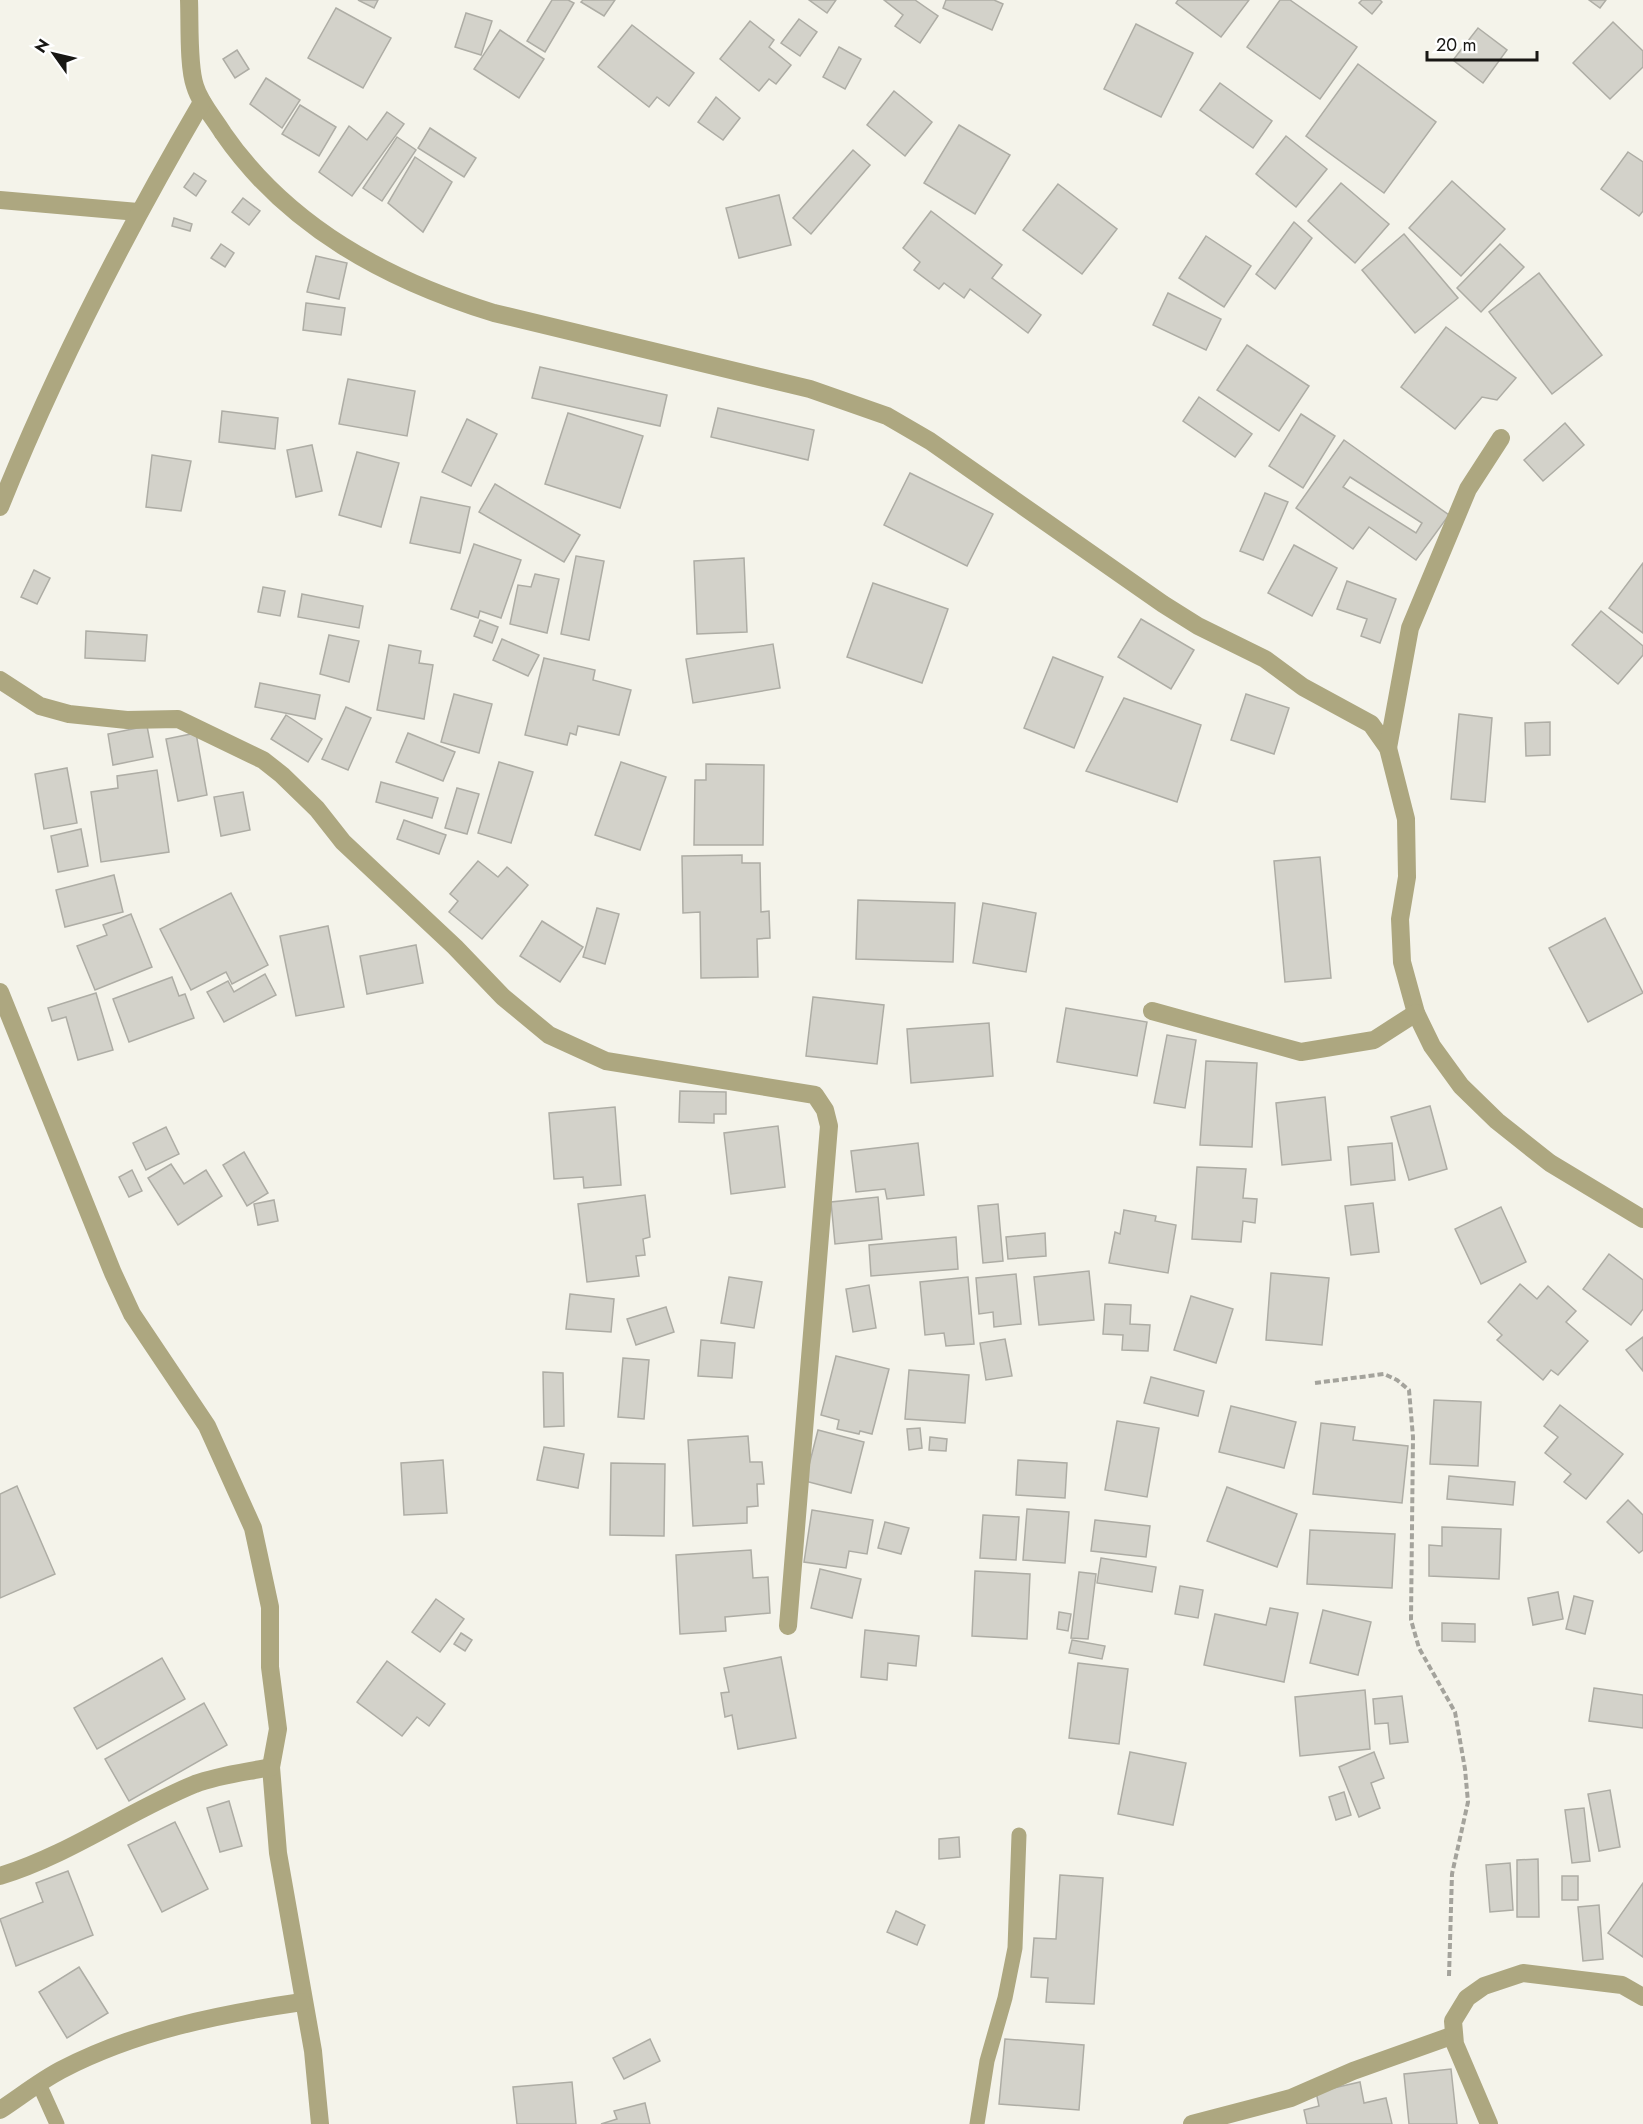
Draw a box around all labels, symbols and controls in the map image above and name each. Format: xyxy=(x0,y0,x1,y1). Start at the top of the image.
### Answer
north arrow xyxy=(24,24,84,84)
scale bar xyxy=(1427,24,1536,62)
text: 20 m xyxy=(1436,32,1476,58)
text: N xyxy=(29,34,55,58)

